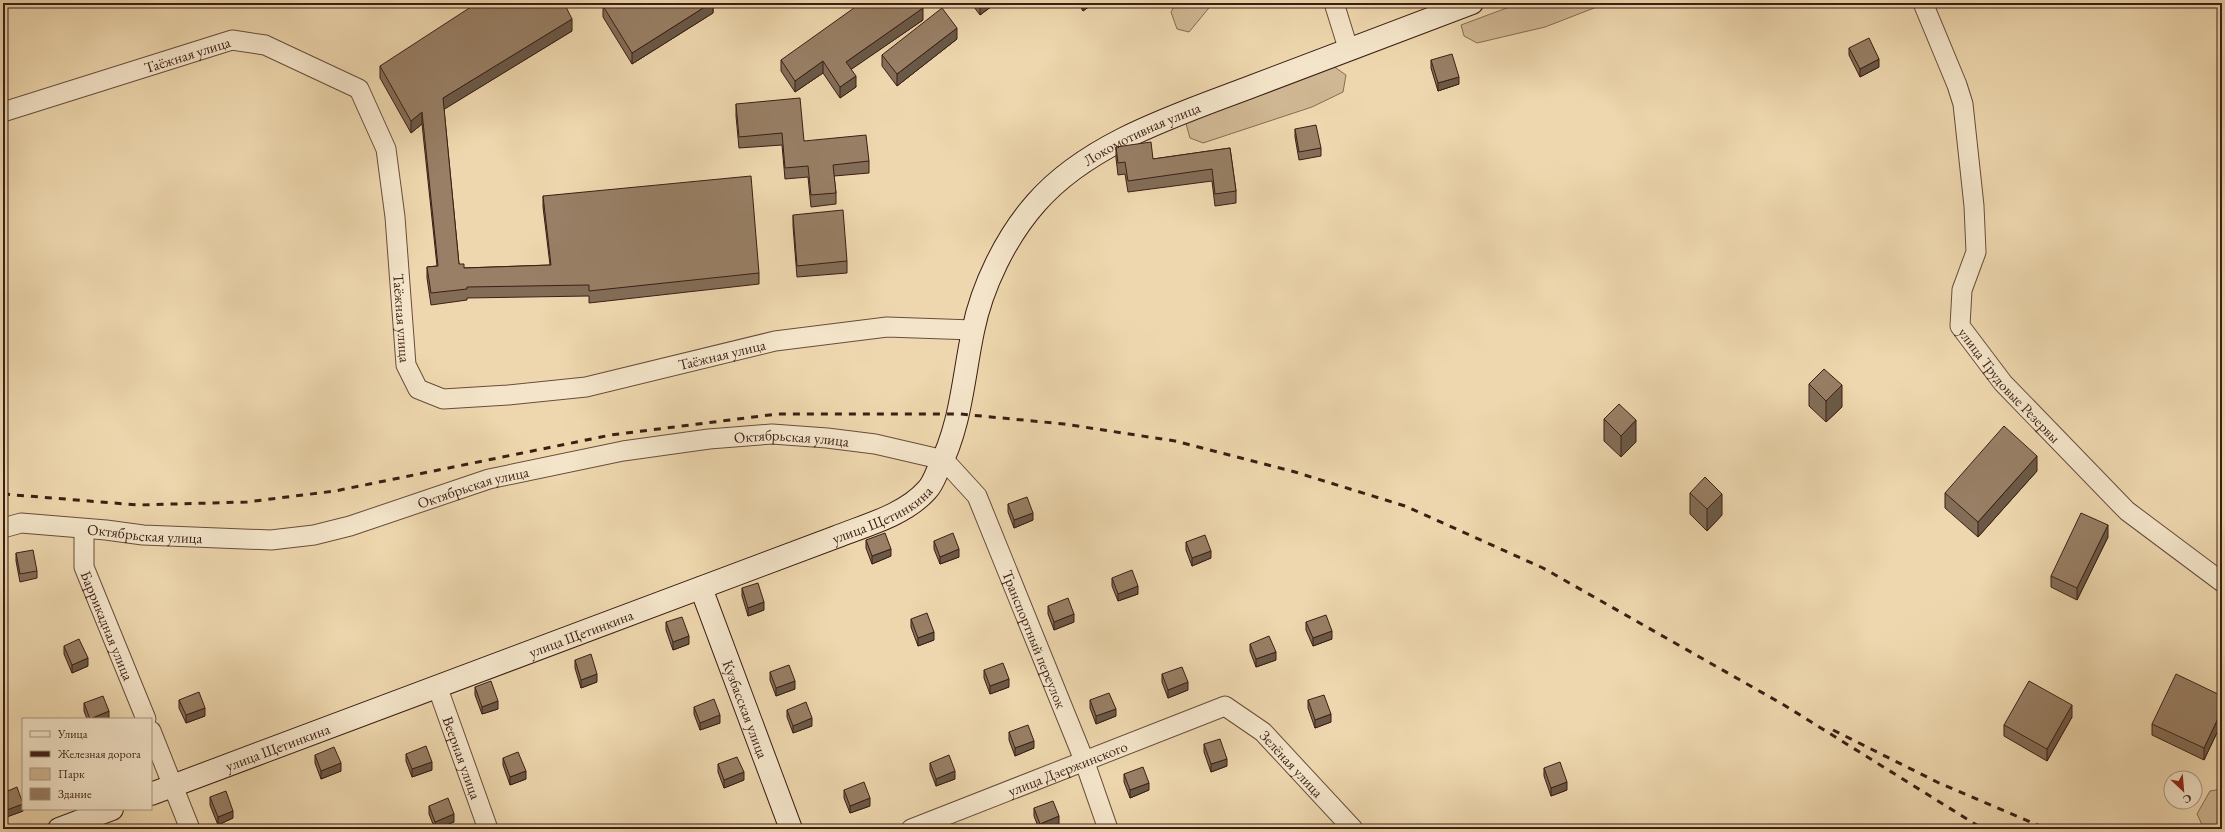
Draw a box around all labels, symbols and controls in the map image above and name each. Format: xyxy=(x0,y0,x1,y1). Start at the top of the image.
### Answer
street label: Таёжная улица xyxy=(142,32,233,77)
street label: Локомотивная улица xyxy=(1079,97,1203,169)
street label: Таёжная улица xyxy=(390,273,415,363)
street label: улица Трудовые Резервы xyxy=(1955,323,2065,447)
street label: Таёжная улица xyxy=(676,334,767,374)
street label: Октябрьская улица xyxy=(733,425,850,450)
street label: Октябрьская улица xyxy=(415,461,530,512)
street label: улица Щетинкина xyxy=(829,481,936,547)
street label: Октябрьская улица xyxy=(86,519,203,547)
street label: Транспортный переулок xyxy=(998,567,1072,711)
street label: Баррикадная улица xyxy=(77,568,139,683)
street label: улица Щетинкина xyxy=(526,605,636,661)
street label: Кузбасская улица xyxy=(719,657,773,761)
street label: Веерная улица xyxy=(439,714,486,802)
legend xyxy=(22,718,152,810)
street label: улица Щетинкина xyxy=(222,718,332,775)
text: Улица xyxy=(57,726,88,742)
street label: Зелёная улица xyxy=(1256,726,1328,801)
street label: улица Дзержинского xyxy=(1005,736,1130,800)
text: Железная дорога xyxy=(57,746,141,762)
text: Парк xyxy=(58,766,85,782)
north arrow xyxy=(2163,770,2203,810)
text: Здание xyxy=(58,786,92,802)
text: С xyxy=(2181,791,2194,807)

